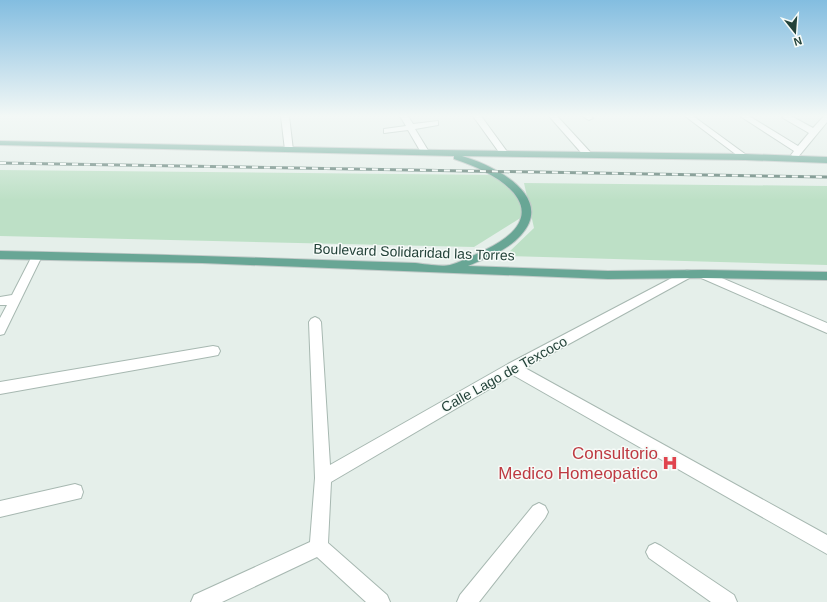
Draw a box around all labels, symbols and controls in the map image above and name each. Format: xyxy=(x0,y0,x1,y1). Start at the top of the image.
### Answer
north arrow xyxy=(775,12,815,52)
text: N xyxy=(792,35,803,48)
street label: Boulevard Solidaridad las Torres xyxy=(313,240,515,264)
street label: Calle Lago de Texcoco xyxy=(438,333,570,415)
place label: Consultorio Medico Homeopatico xyxy=(498,444,658,483)
hospital icon: Consultorio Medico Homeopatico xyxy=(661,454,679,472)

